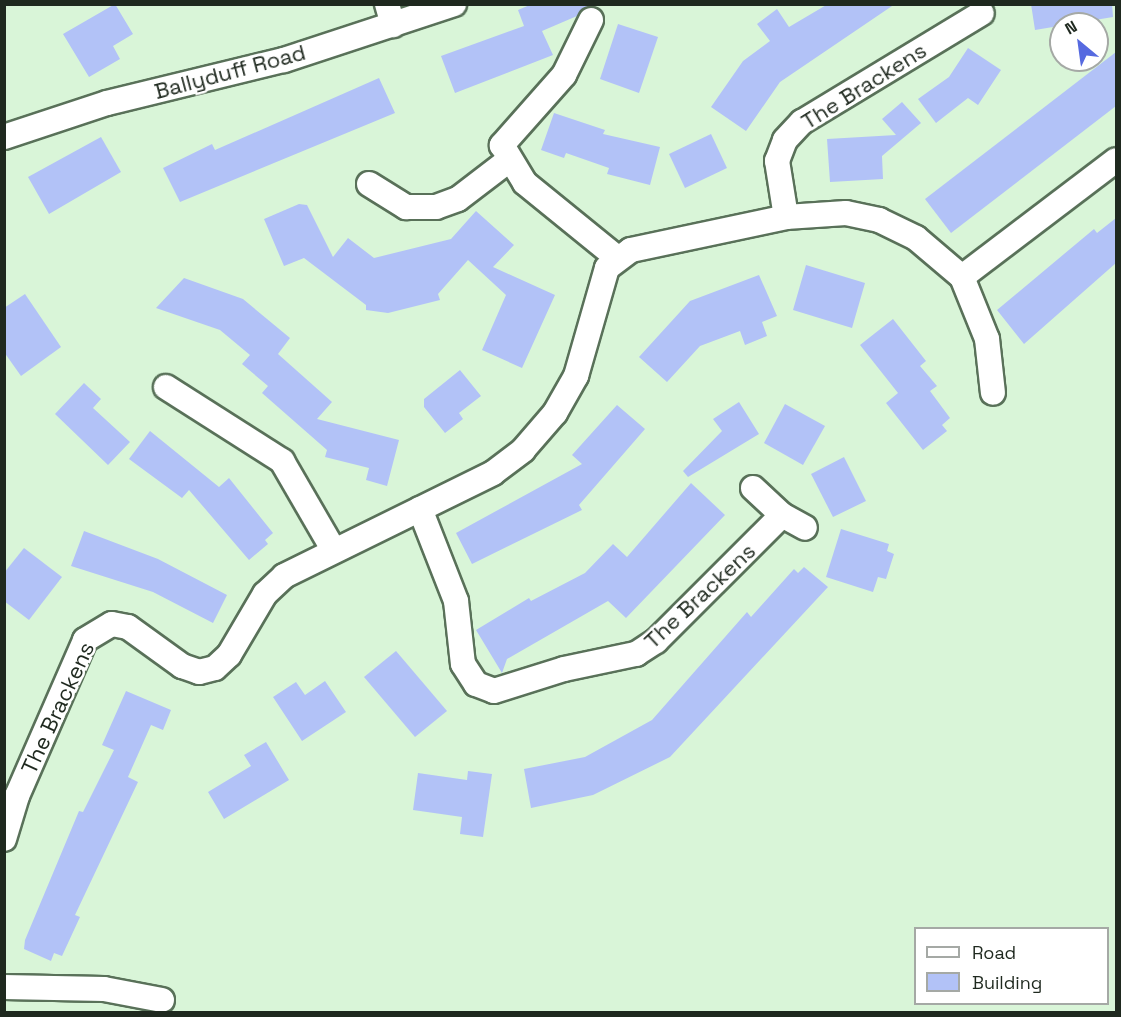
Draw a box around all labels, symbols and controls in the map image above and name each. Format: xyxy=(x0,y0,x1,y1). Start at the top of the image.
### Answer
north arrow xyxy=(1049,12,1109,72)
text: N xyxy=(1061,16,1081,39)
street label: The Brackens xyxy=(797,37,931,135)
street label: Ballyduff Road xyxy=(151,39,309,105)
street label: The Brackens xyxy=(639,538,761,654)
street label: The Brackens xyxy=(16,638,100,778)
legend xyxy=(914,927,1109,1005)
text: Road xyxy=(972,941,1016,964)
text: Building xyxy=(972,971,1042,994)

